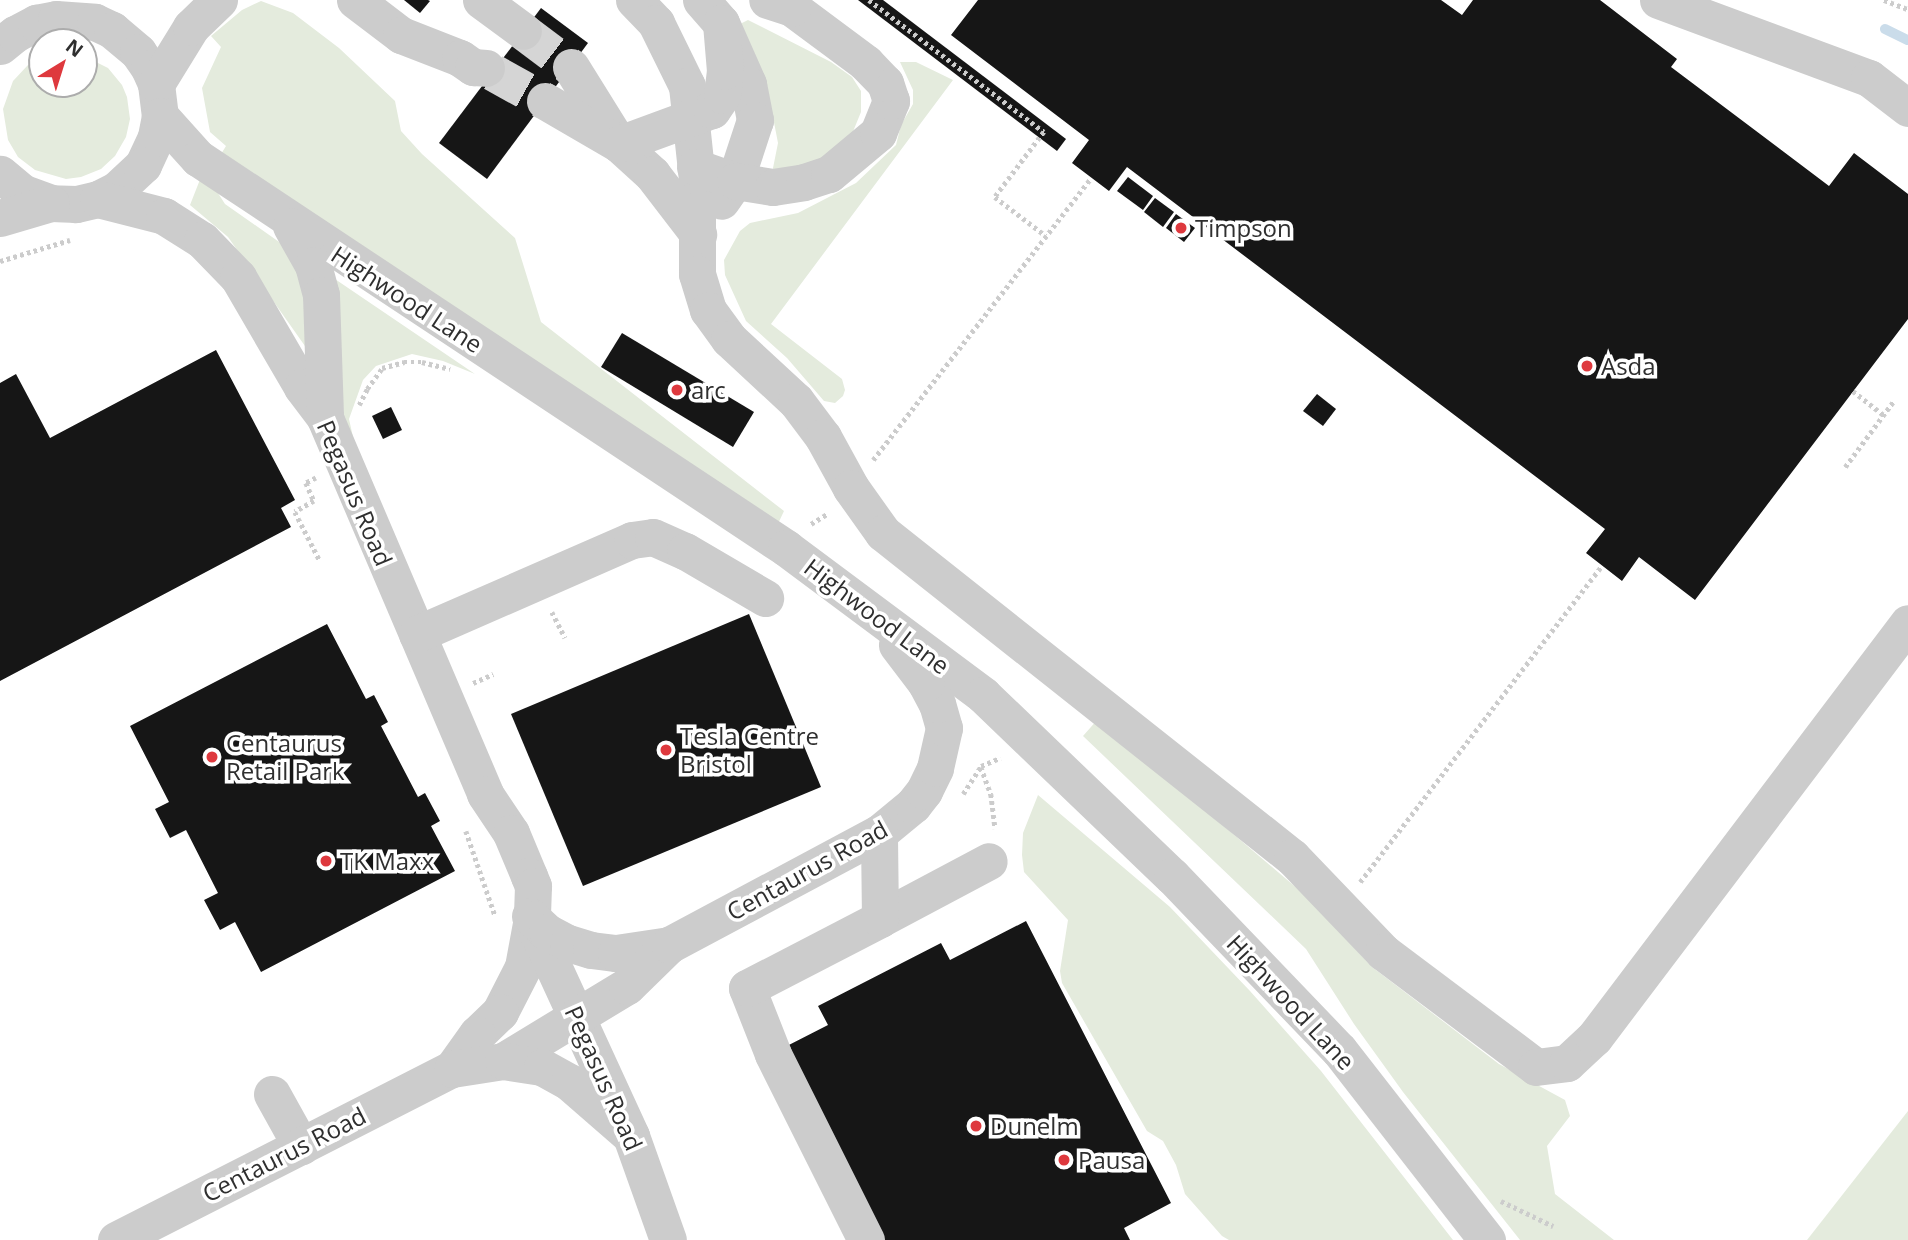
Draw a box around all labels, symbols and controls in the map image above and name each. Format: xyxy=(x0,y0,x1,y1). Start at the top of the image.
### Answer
north arrow xyxy=(28,28,98,98)
text: N xyxy=(61,33,89,63)
place label: Timpson xyxy=(1195,214,1292,242)
marker: Timpson xyxy=(1173,220,1189,236)
street label: Highwood Lane xyxy=(326,240,488,358)
place label: Asda xyxy=(1601,352,1656,380)
marker: Asda xyxy=(1579,358,1595,374)
place label: arc xyxy=(691,376,726,404)
marker: arc xyxy=(669,382,685,398)
street label: Pegasus Road xyxy=(311,416,399,570)
street label: Highwood Lane xyxy=(799,552,955,680)
place label: Tesla Centre Bristol xyxy=(680,722,819,778)
place label: Centaurus Retail Park xyxy=(226,729,345,785)
marker: Tesla Centre Bristol xyxy=(658,742,674,758)
marker: Centaurus Retail Park xyxy=(204,749,220,765)
street label: Centaurus Road xyxy=(722,814,892,926)
place label: TK Maxx xyxy=(340,847,434,875)
marker: TK Maxx xyxy=(318,853,334,869)
street label: Highwood Lane xyxy=(1221,929,1361,1075)
street label: Pegasus Road xyxy=(559,1001,649,1155)
street label: Centaurus Road xyxy=(198,1100,370,1208)
place label: Dunelm xyxy=(990,1112,1079,1140)
marker: Dunelm xyxy=(968,1118,984,1134)
place label: Pausa xyxy=(1078,1146,1145,1174)
marker: Pausa xyxy=(1056,1152,1072,1168)

